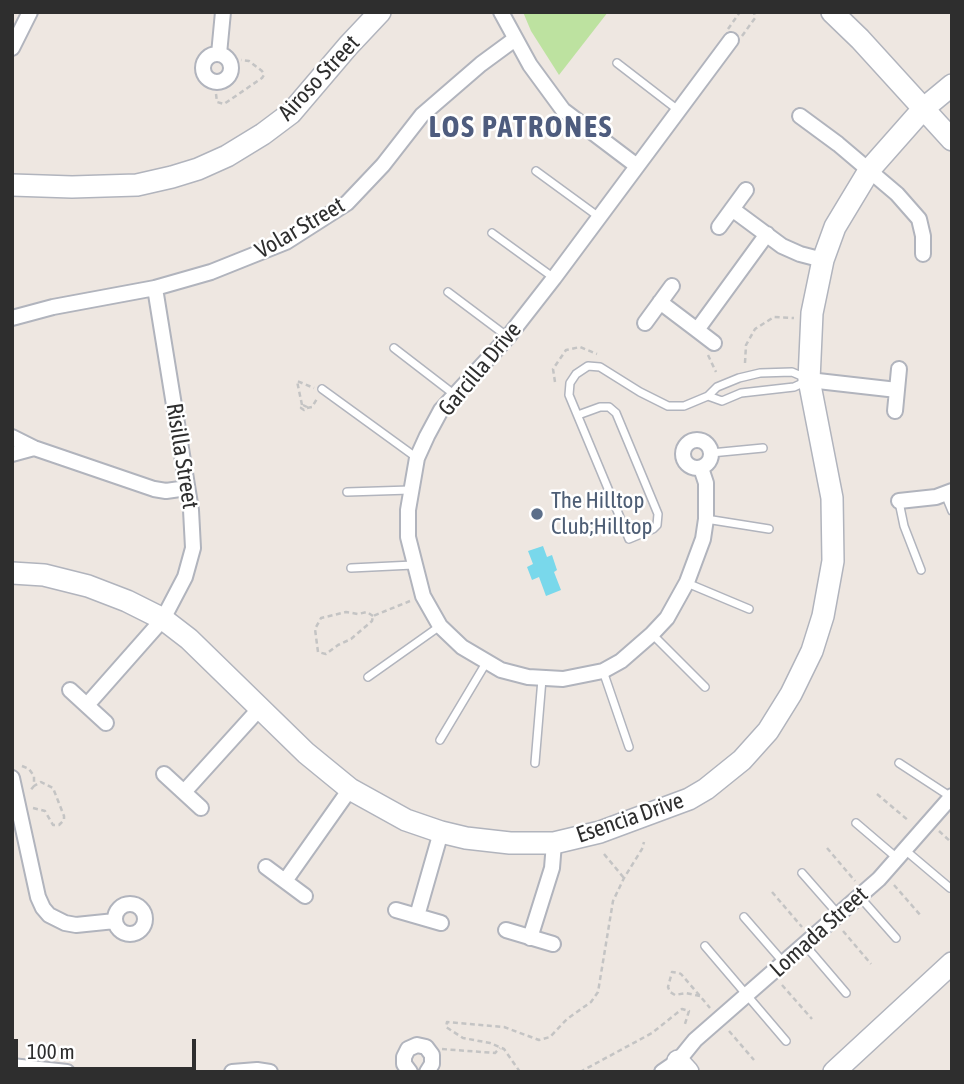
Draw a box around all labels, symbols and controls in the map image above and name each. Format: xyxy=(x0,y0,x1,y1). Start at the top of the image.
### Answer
street label: Airoso Street xyxy=(273,30,365,126)
district label: LOS PATRONES xyxy=(430,110,612,146)
street label: Volar Street xyxy=(250,191,350,265)
street label: Garcilla Drive xyxy=(433,316,527,422)
street label: Risilla Street xyxy=(160,401,204,511)
place label: The Hilltop Club;Hilltop xyxy=(551,487,652,541)
marker: The Hilltop Club;Hilltop xyxy=(529,506,545,522)
street label: Esencia Drive xyxy=(573,787,687,849)
street label: Lomada Street xyxy=(764,881,874,983)
scale bar xyxy=(18,1024,200,1068)
text: 100 m xyxy=(27,1039,75,1063)

